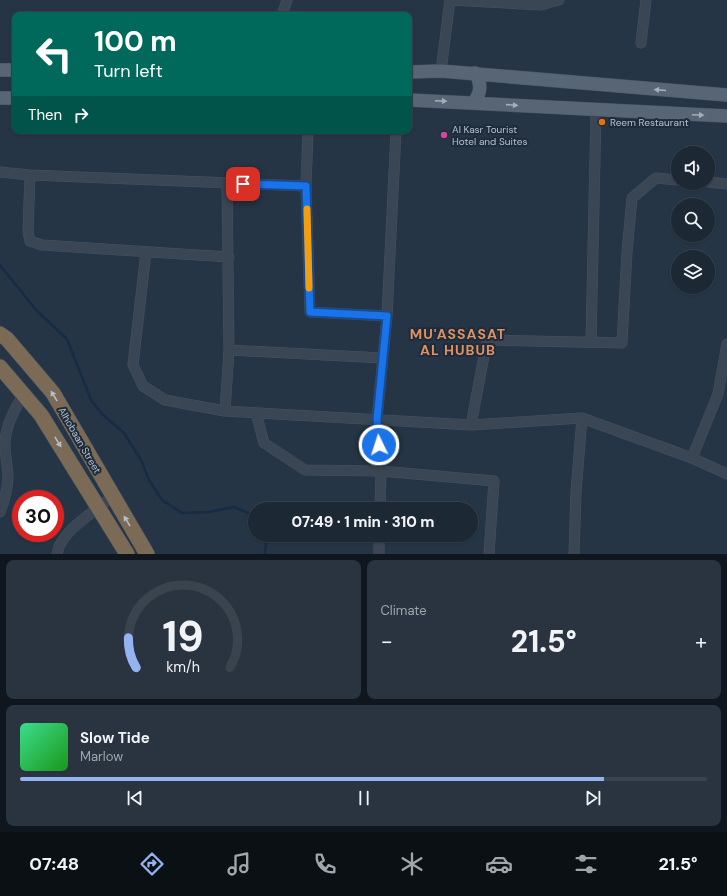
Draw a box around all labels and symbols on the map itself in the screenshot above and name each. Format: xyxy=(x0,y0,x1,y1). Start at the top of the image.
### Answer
one-way arrow xyxy=(654,86,666,93)
one-way arrow xyxy=(435,98,447,105)
one-way arrow xyxy=(506,102,519,108)
one-way arrow xyxy=(692,111,704,118)
place label: Reem Restaurant xyxy=(610,116,689,129)
marker: Reem Restaurant xyxy=(597,117,607,127)
place label: Al Kasr Tourist Hotel and Suites xyxy=(452,123,527,148)
marker: Al Kasr Tourist Hotel and Suites xyxy=(439,130,449,140)
pin xyxy=(226,167,260,201)
district label: MU'ASSASAT AL HUBUB xyxy=(410,325,506,359)
one-way arrow xyxy=(51,391,58,402)
street label: Alhobaan Street xyxy=(55,405,104,476)
position arrow xyxy=(358,424,400,466)
one-way arrow xyxy=(54,437,62,447)
speed limit sign: 30 xyxy=(12,490,64,542)
one-way arrow xyxy=(124,515,131,527)

